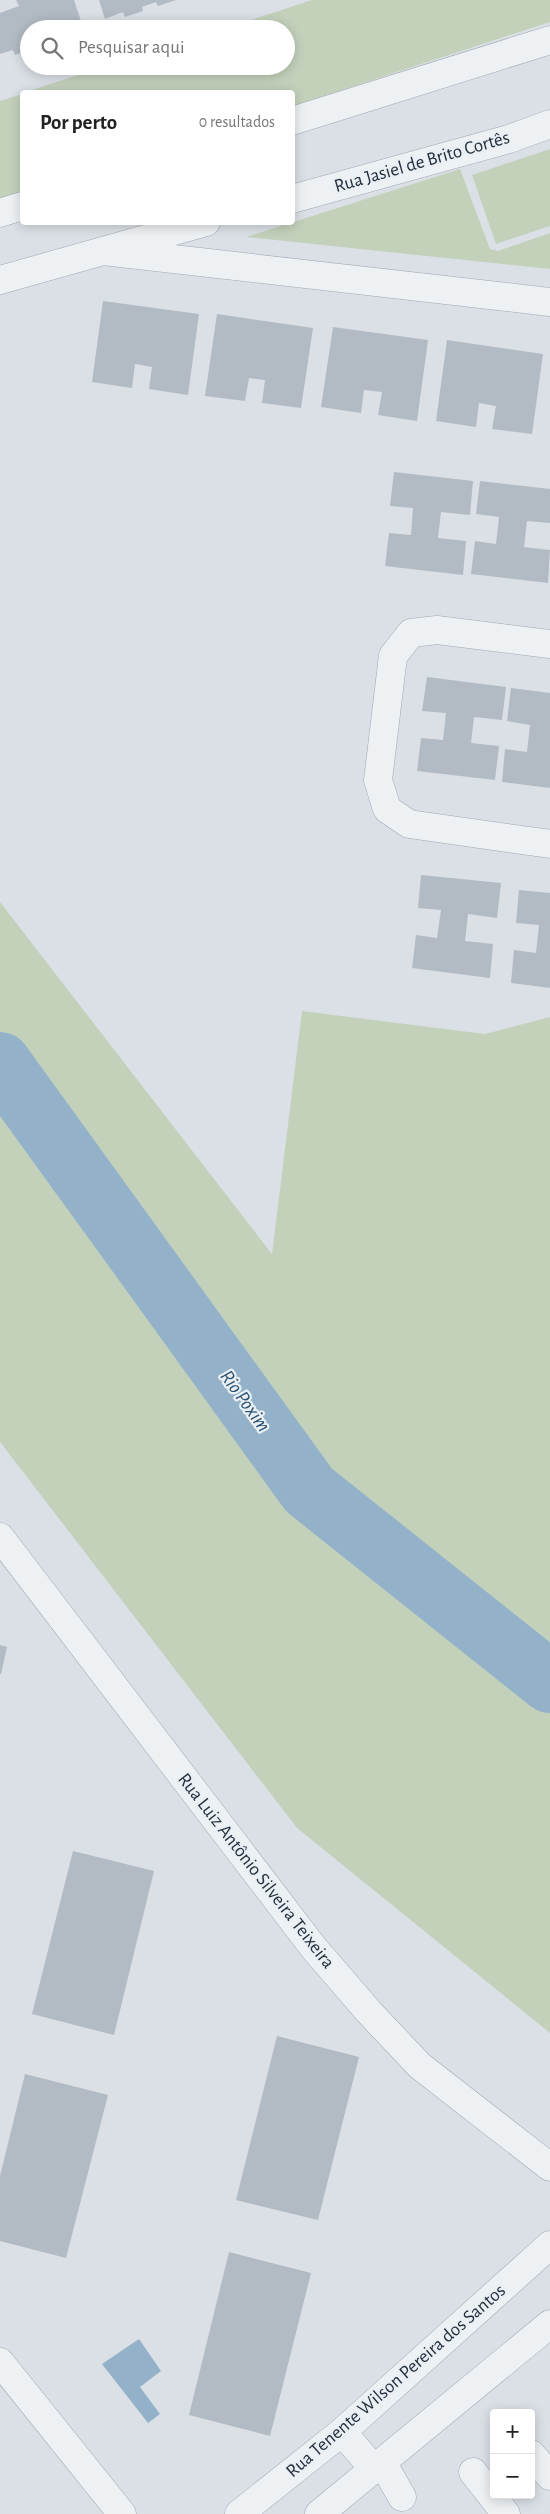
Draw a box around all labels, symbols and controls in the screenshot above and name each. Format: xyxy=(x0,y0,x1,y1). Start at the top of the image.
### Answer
search box xyxy=(20,20,295,75)
icon: search xyxy=(38,34,66,62)
text: Pesquisar aqui xyxy=(78,38,184,57)
text: Por perto xyxy=(40,112,117,133)
text: 0 resultados xyxy=(199,114,275,130)
street label: Rua Jasiel de Brito Cortês xyxy=(332,128,512,196)
water label: Rio Poxim xyxy=(216,1367,274,1435)
street label: Rua Luiz Antônio Silveira Teixeira xyxy=(174,1770,338,1972)
street label: Rua Tenente Wilson Pereira dos Santos xyxy=(283,2281,509,2481)
map controls xyxy=(490,2409,535,2499)
button: + xyxy=(490,2409,535,2454)
button: − xyxy=(490,2454,535,2499)

